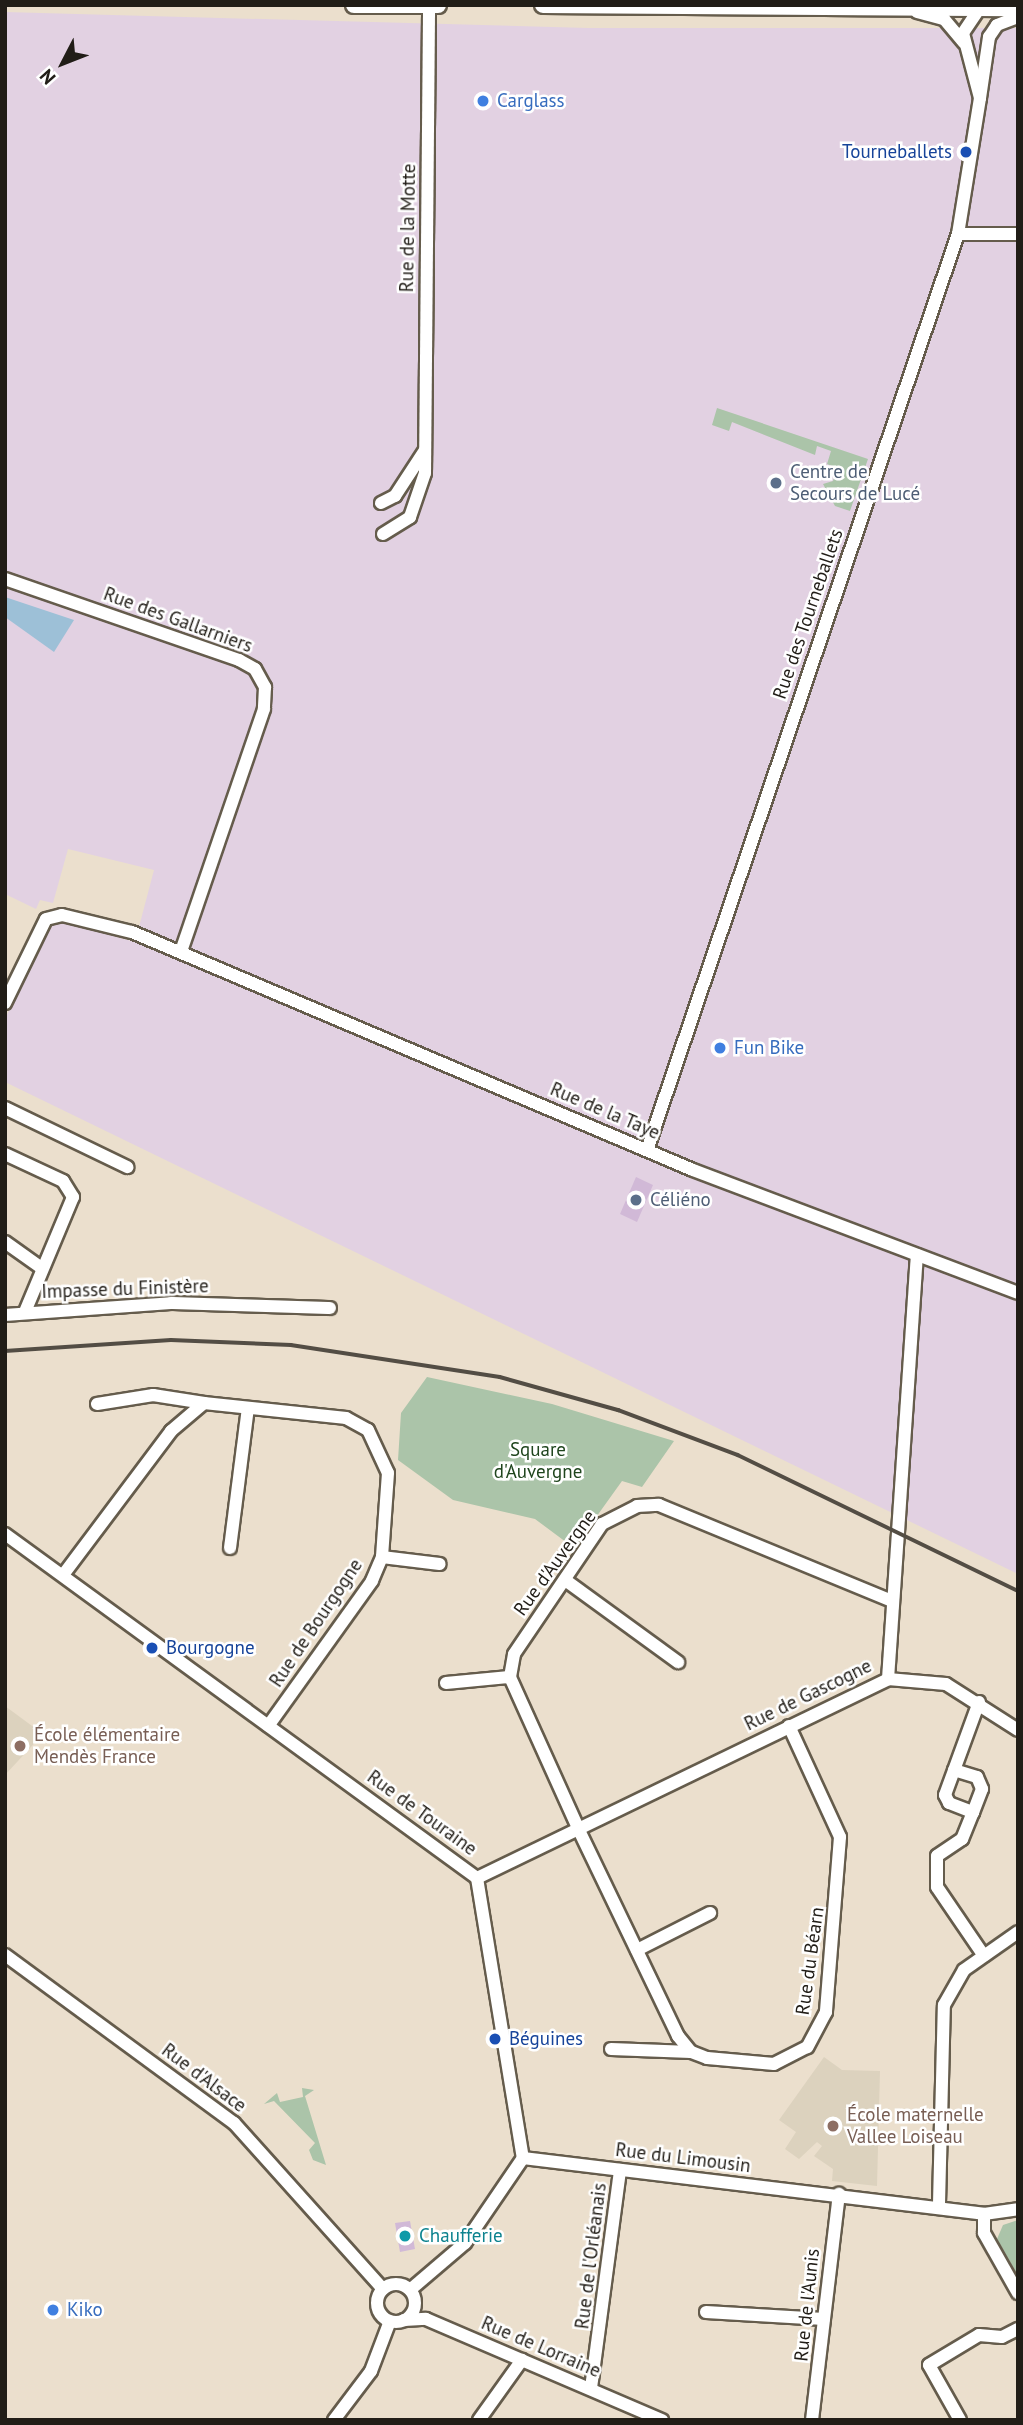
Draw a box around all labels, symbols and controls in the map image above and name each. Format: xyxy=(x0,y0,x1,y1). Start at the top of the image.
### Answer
north arrow xyxy=(28,28,98,98)
text: N xyxy=(34,64,60,90)
place label: Carglass xyxy=(497,90,565,112)
marker: Carglass xyxy=(475,93,491,109)
place label: Tourneballets xyxy=(842,141,952,163)
marker: Tourneballets xyxy=(958,144,974,160)
street label: Rue de la Motte xyxy=(395,164,421,292)
place label: Centre de Secours de Lucé xyxy=(790,461,920,505)
marker: Centre de Secours de Lucé xyxy=(768,475,784,491)
street label: Rue des Tourneballets xyxy=(768,526,848,702)
street label: Rue des Gallarniers xyxy=(100,582,256,658)
place label: Fun Bike xyxy=(734,1037,804,1059)
marker: Fun Bike xyxy=(712,1040,728,1056)
street label: Rue de la Taye xyxy=(547,1078,663,1144)
place label: Céliéno xyxy=(650,1189,711,1211)
marker: Céliéno xyxy=(628,1192,644,1208)
street label: Impasse du Finistère xyxy=(41,1275,209,1303)
park label: Square d'Auvergne xyxy=(494,1439,582,1483)
street label: Rue d'Auvergne xyxy=(509,1506,601,1620)
street label: Rue de Bourgogne xyxy=(265,1555,367,1691)
place label: Bourgogne xyxy=(166,1637,255,1659)
marker: Bourgogne xyxy=(144,1640,160,1656)
street label: Rue de Gascogne xyxy=(741,1654,875,1736)
place label: École élémentaire Mendès France xyxy=(34,1724,180,1768)
marker: École élémentaire Mendès France xyxy=(12,1738,28,1754)
street label: Rue de Touraine xyxy=(362,1765,482,1861)
street label: Rue du Béarn xyxy=(791,1906,829,2016)
place label: Béguines xyxy=(509,2028,583,2050)
marker: Béguines xyxy=(487,2031,503,2047)
street label: Rue d'Alsace xyxy=(157,2039,251,2117)
place label: École maternelle Vallee Loiseau xyxy=(847,2104,984,2148)
marker: École maternelle Vallee Loiseau xyxy=(825,2118,841,2134)
street label: Rue du Limousin xyxy=(614,2138,752,2178)
street label: Rue de l'Orléanais xyxy=(571,2182,611,2330)
place label: Chaufferie xyxy=(419,2225,503,2247)
marker: Chaufferie xyxy=(397,2228,413,2244)
street label: Rue de l'Aunis xyxy=(790,2247,824,2363)
place label: Kiko xyxy=(67,2299,103,2321)
marker: Kiko xyxy=(45,2302,61,2318)
street label: Rue de Lorraine xyxy=(478,2312,604,2382)

